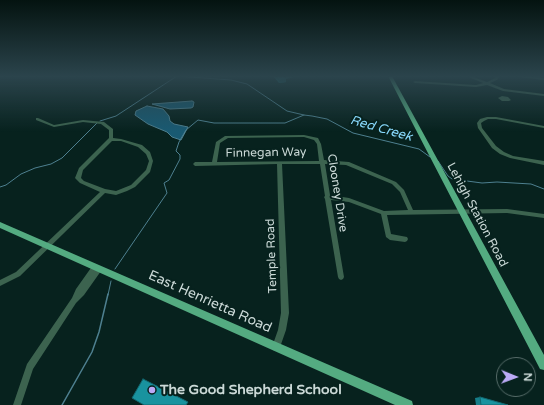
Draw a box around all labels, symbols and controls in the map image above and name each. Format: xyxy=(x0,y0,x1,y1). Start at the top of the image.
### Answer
water label: Red Creek xyxy=(348,113,414,145)
street label: Finnegan Way xyxy=(225,145,307,161)
street label: Clooney Drive xyxy=(324,153,350,233)
street label: Lehigh Station Road xyxy=(443,161,511,269)
street label: Temple Road xyxy=(263,218,281,294)
street label: East Henrietta Road xyxy=(146,267,274,337)
north arrow xyxy=(496,357,536,397)
text: N xyxy=(521,373,534,382)
place label: The Good Shepherd School xyxy=(160,382,342,398)
marker: The Good Shepherd School xyxy=(147,385,157,395)

